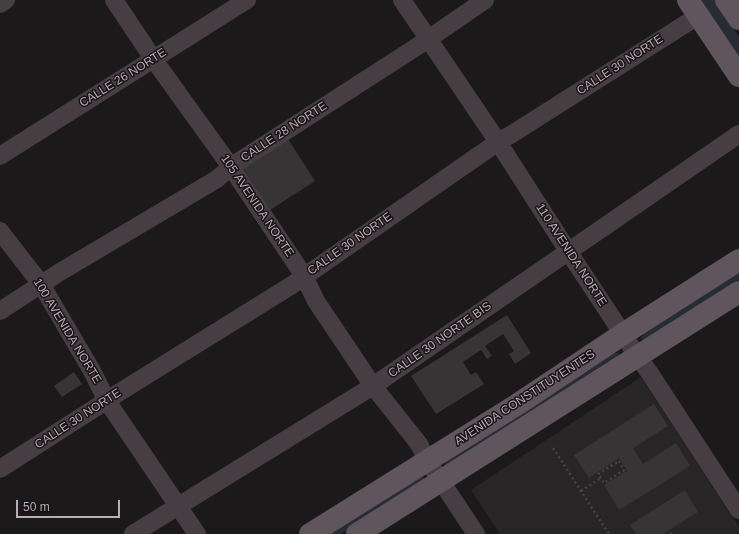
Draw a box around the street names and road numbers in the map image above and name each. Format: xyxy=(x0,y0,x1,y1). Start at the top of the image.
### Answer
street label: CALLE 30 NORTE xyxy=(574,32,666,98)
street label: CALLE 26 NORTE xyxy=(77,45,169,111)
street label: CALLE 28 NORTE xyxy=(238,99,330,165)
street label: 105 AVENIDA NORTE xyxy=(217,152,297,260)
street label: 110 AVENIDA NORTE xyxy=(532,201,610,309)
street label: CALLE 30 NORTE xyxy=(305,209,395,279)
street label: 100 AVENIDA NORTE xyxy=(30,276,104,386)
street label: CALLE 30 NORTE BIS xyxy=(386,299,494,381)
street label: AVENIDA CONSTITUYENTES xyxy=(452,347,598,449)
street label: CALLE 30 NORTE xyxy=(32,386,124,452)

